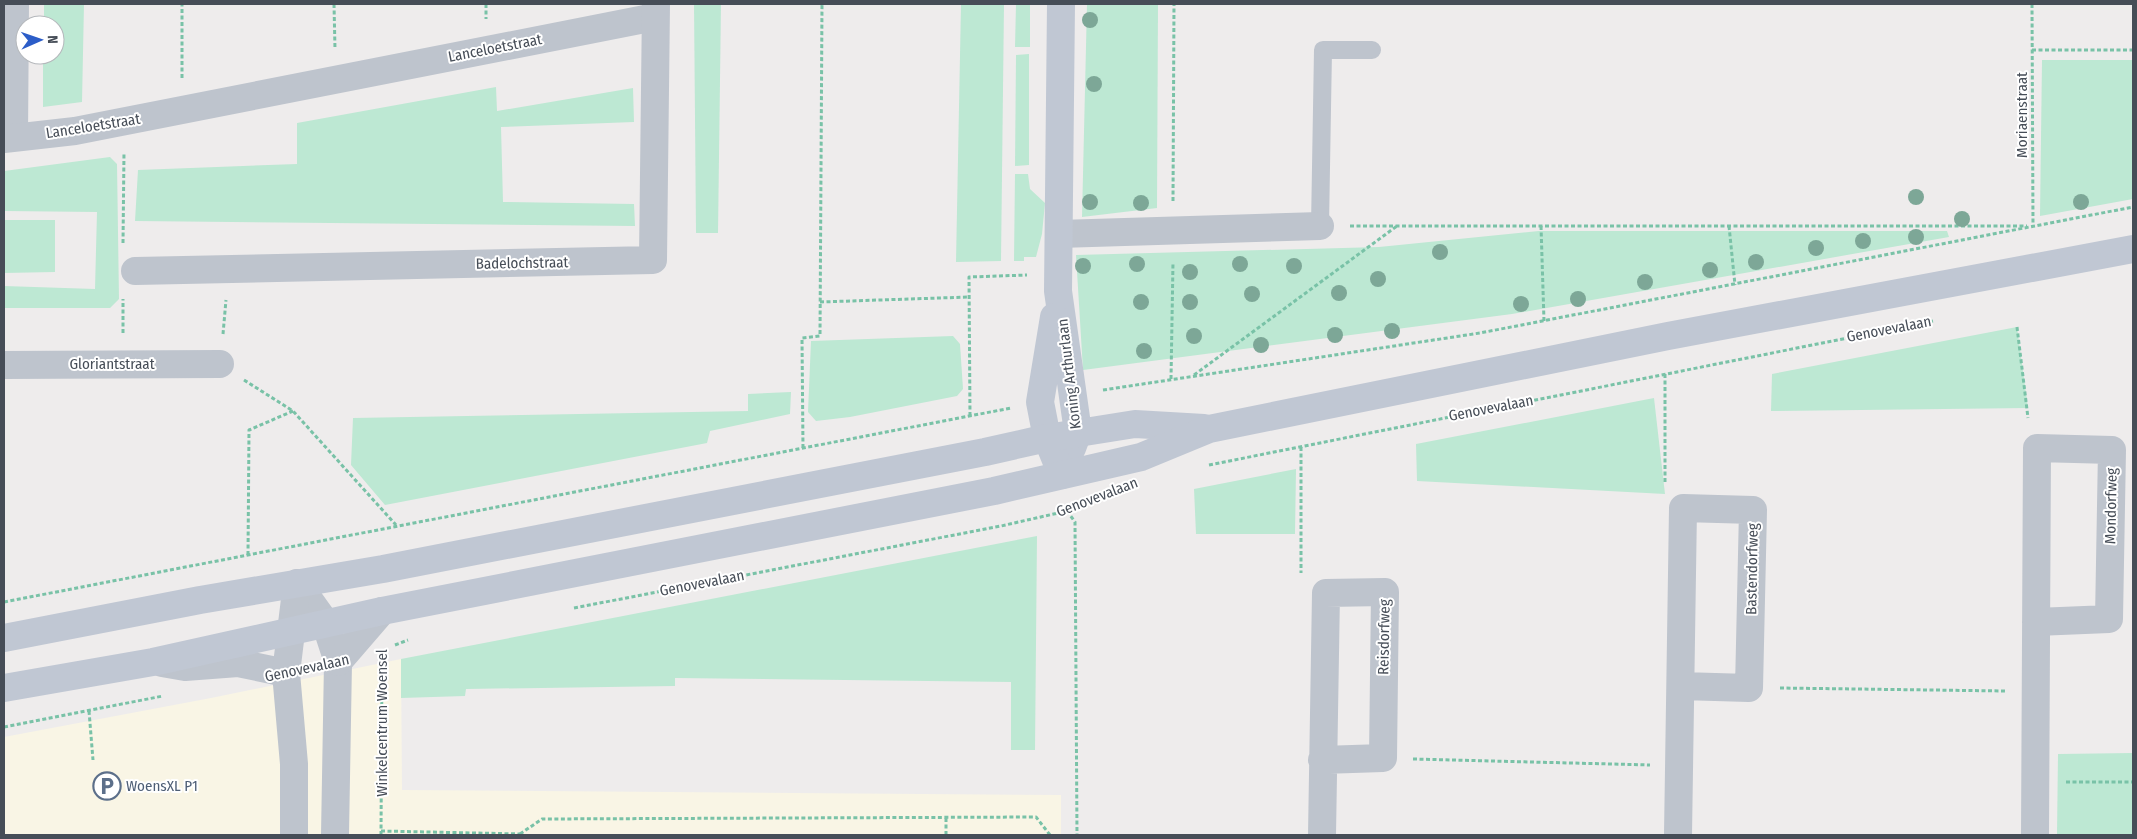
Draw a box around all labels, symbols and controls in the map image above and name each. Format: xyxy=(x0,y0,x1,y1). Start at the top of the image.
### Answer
north arrow xyxy=(15,15,65,65)
street label: Lanceloetstraat xyxy=(447,30,543,66)
text: N xyxy=(44,35,61,44)
street label: Moriaenstraat xyxy=(2013,72,2031,158)
street label: Lanceloetstraat xyxy=(45,110,141,142)
street label: Badelochstraat xyxy=(475,253,569,273)
street label: Genovevalaan xyxy=(1845,312,1933,346)
street label: Koning Arthurlaan xyxy=(1053,318,1085,430)
street label: Gloriantstraat xyxy=(69,355,155,373)
street label: Genovevalaan xyxy=(1447,391,1535,425)
street label: Mondorfweg xyxy=(2101,468,2121,544)
street label: Genovevalaan xyxy=(1054,473,1140,521)
street label: Bastendorfweg xyxy=(1742,523,1762,615)
street label: Genovevalaan xyxy=(658,566,746,600)
street label: Reisdorfweg xyxy=(1374,599,1394,675)
street label: Winkelcentrum Woensel xyxy=(373,649,391,797)
street label: Genovevalaan xyxy=(263,650,351,686)
parking icon: WoensXL P1 xyxy=(92,771,122,801)
place label: WoensXL P1 xyxy=(126,777,198,795)

